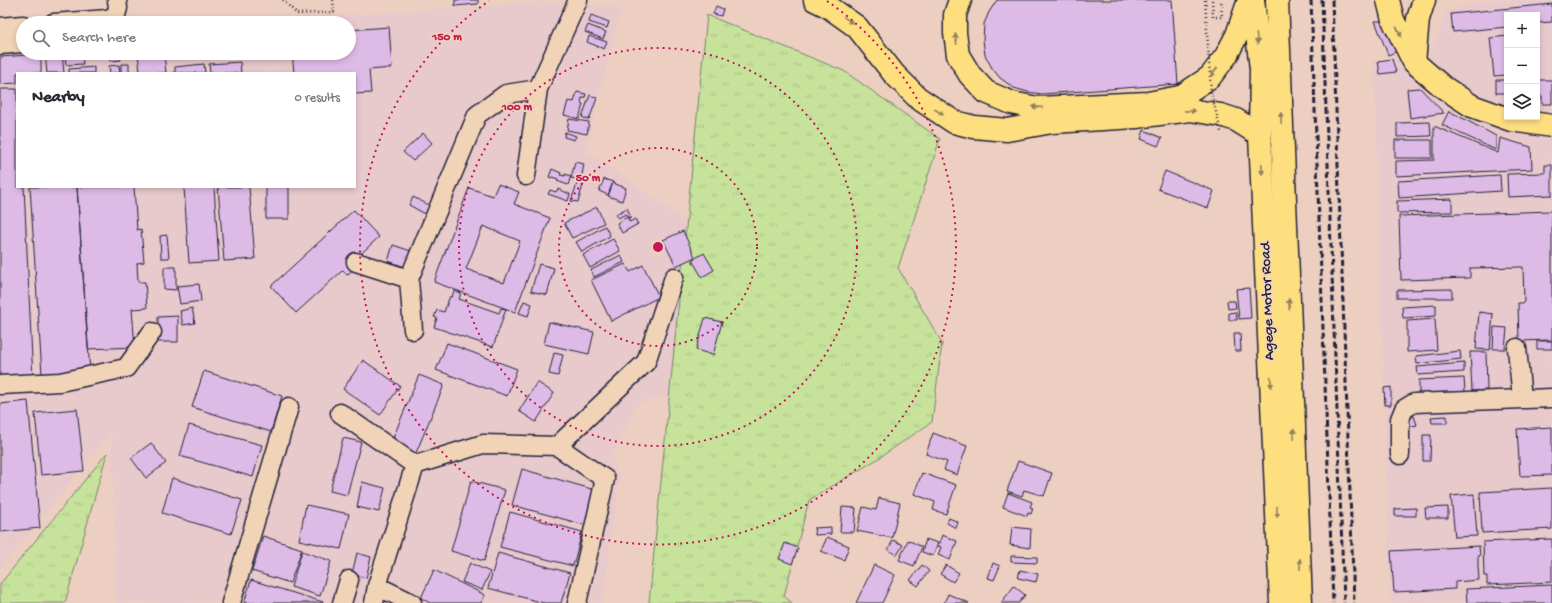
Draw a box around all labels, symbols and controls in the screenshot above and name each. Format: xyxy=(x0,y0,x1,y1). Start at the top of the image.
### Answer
map controls xyxy=(1504,12,1540,120)
button: + xyxy=(1504,12,1540,48)
search box xyxy=(16,16,356,60)
one-way arrow xyxy=(843,16,853,24)
one-way arrow xyxy=(1396,26,1402,38)
icon: search xyxy=(30,27,52,49)
text: Search here xyxy=(62,29,136,47)
text: 150 m xyxy=(431,31,462,45)
one-way arrow xyxy=(953,33,959,45)
one-way arrow xyxy=(1254,33,1261,45)
button: − xyxy=(1504,48,1540,84)
one-way arrow xyxy=(1210,67,1218,77)
button: layers xyxy=(1504,84,1540,120)
text: Nearby xyxy=(32,88,85,108)
text: 0 results xyxy=(294,91,340,106)
text: 100 m xyxy=(501,101,532,115)
one-way arrow xyxy=(1031,104,1043,111)
one-way arrow xyxy=(934,108,944,116)
one-way arrow xyxy=(1184,108,1197,114)
one-way arrow xyxy=(1278,112,1285,124)
one-way arrow xyxy=(1259,163,1265,176)
text: 50 m xyxy=(576,172,601,186)
centre of rings xyxy=(651,240,665,254)
street label: Agege Motor Road xyxy=(1257,240,1279,361)
one-way arrow xyxy=(1286,297,1292,310)
one-way arrow xyxy=(1268,376,1274,389)
one-way arrow xyxy=(1291,427,1297,440)
one-way arrow xyxy=(1273,506,1280,518)
one-way arrow xyxy=(1296,558,1303,570)

